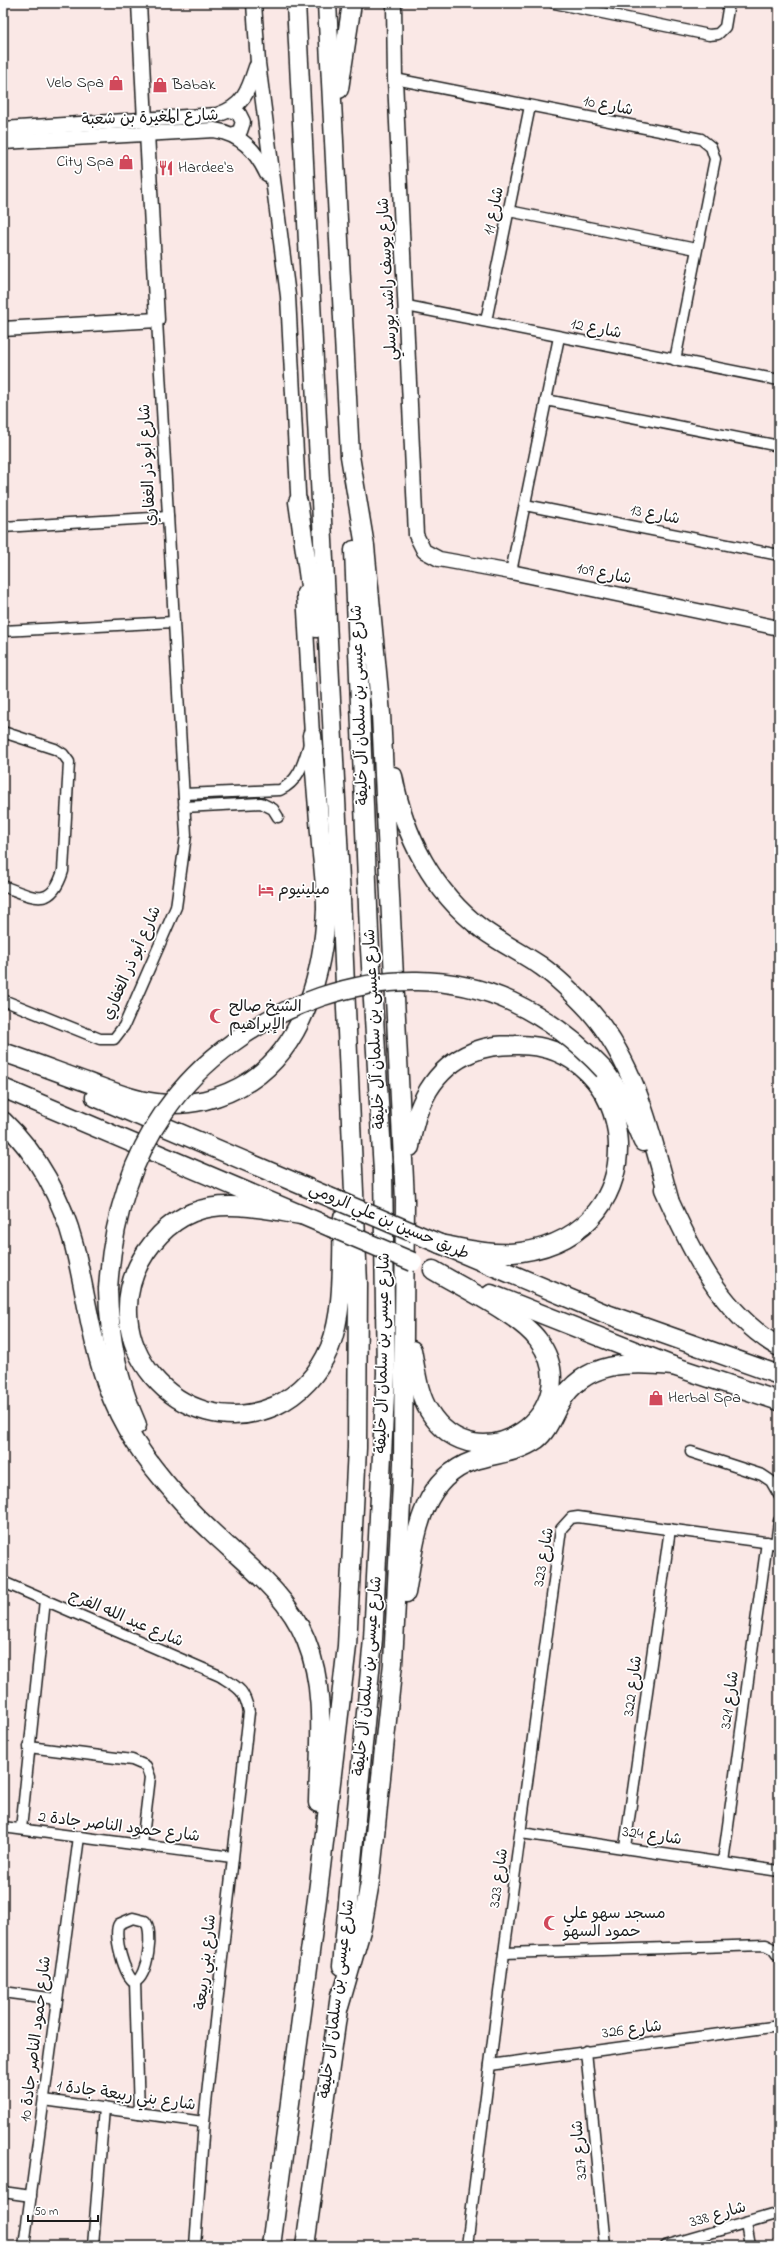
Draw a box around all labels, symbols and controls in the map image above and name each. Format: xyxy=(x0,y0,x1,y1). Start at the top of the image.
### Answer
place label: Velo Spa xyxy=(46,71,104,95)
place label: Babak xyxy=(171,73,216,97)
shop icon: Velo Spa xyxy=(107,74,125,92)
shop icon: Babak xyxy=(151,76,169,94)
street label: شارع 10 xyxy=(581,89,635,123)
street label: شارع المغيرة بن شعبة xyxy=(81,104,219,132)
place label: City Spa xyxy=(56,150,114,174)
shop icon: City Spa xyxy=(117,153,135,171)
place label: Hardee's xyxy=(178,156,234,180)
restaurant icon: Hardee's xyxy=(157,159,175,177)
street label: شارع 11 xyxy=(477,185,511,237)
street label: شارع يوسف راشد بورسلي xyxy=(372,197,405,361)
street label: شارع 12 xyxy=(568,312,624,346)
street label: شارع أبو ذر الغفاري xyxy=(133,403,163,527)
street label: شارع 13 xyxy=(628,498,682,532)
street label: شارع 109 xyxy=(574,556,634,592)
street label: شارع عيسى بن سلمان آل خليفة xyxy=(345,604,375,806)
place label: ميلينيوم xyxy=(278,878,330,902)
hotel icon: ميلينيوم xyxy=(257,881,275,899)
street label: شارع أبو ذر الغفاري xyxy=(96,902,168,1024)
street label: شارع عيسى بن سلمان آل خليفة xyxy=(358,928,392,1130)
place label: الشيخ صالح الإبراهيم xyxy=(229,995,302,1037)
mosque icon: الشيخ صالح الإبراهيم xyxy=(208,1007,226,1025)
street label: طريق حسين بن علي الرومي xyxy=(305,1177,473,1268)
street label: شارع عيسى بن سلمان آل خليفة xyxy=(369,1252,397,1454)
place label: Herbal Spa xyxy=(668,1386,741,1410)
shop icon: Herbal Spa xyxy=(647,1389,665,1407)
street label: شارع 323 xyxy=(527,1525,561,1589)
street label: شارع عيسى بن سلمان آل خليفة xyxy=(347,1575,389,1777)
street label: شارع عبد الله الفرج xyxy=(65,1584,187,1654)
street label: شارع 322 xyxy=(617,1654,649,1718)
street label: شارع 321 xyxy=(714,1669,746,1731)
street label: شارع حمود الناصر جادة 2 xyxy=(37,1805,201,1849)
street label: شارع 324 xyxy=(621,1820,683,1852)
street label: شارع 323 xyxy=(483,1847,515,1909)
street label: شارع عيسى بن سلمان آل خليفة xyxy=(313,1898,361,2100)
place label: مسجد سهو علي حمود السهو xyxy=(562,1902,666,1944)
street label: شارع بني ربيعة xyxy=(189,1913,224,2011)
mosque icon: مسجد سهو علي حمود السهو xyxy=(542,1914,560,1932)
street label: شارع حمود الناصر جادة 10 xyxy=(14,1955,58,2123)
street label: شارع 326 xyxy=(601,2014,663,2046)
street label: شارع بني ربيعة جادة 1 xyxy=(55,2074,197,2119)
street label: شارع 327 xyxy=(565,2119,595,2181)
street label: شارع 338 xyxy=(687,2195,749,2235)
scale bar xyxy=(28,2197,98,2223)
text: 50 m xyxy=(34,2203,58,2221)

